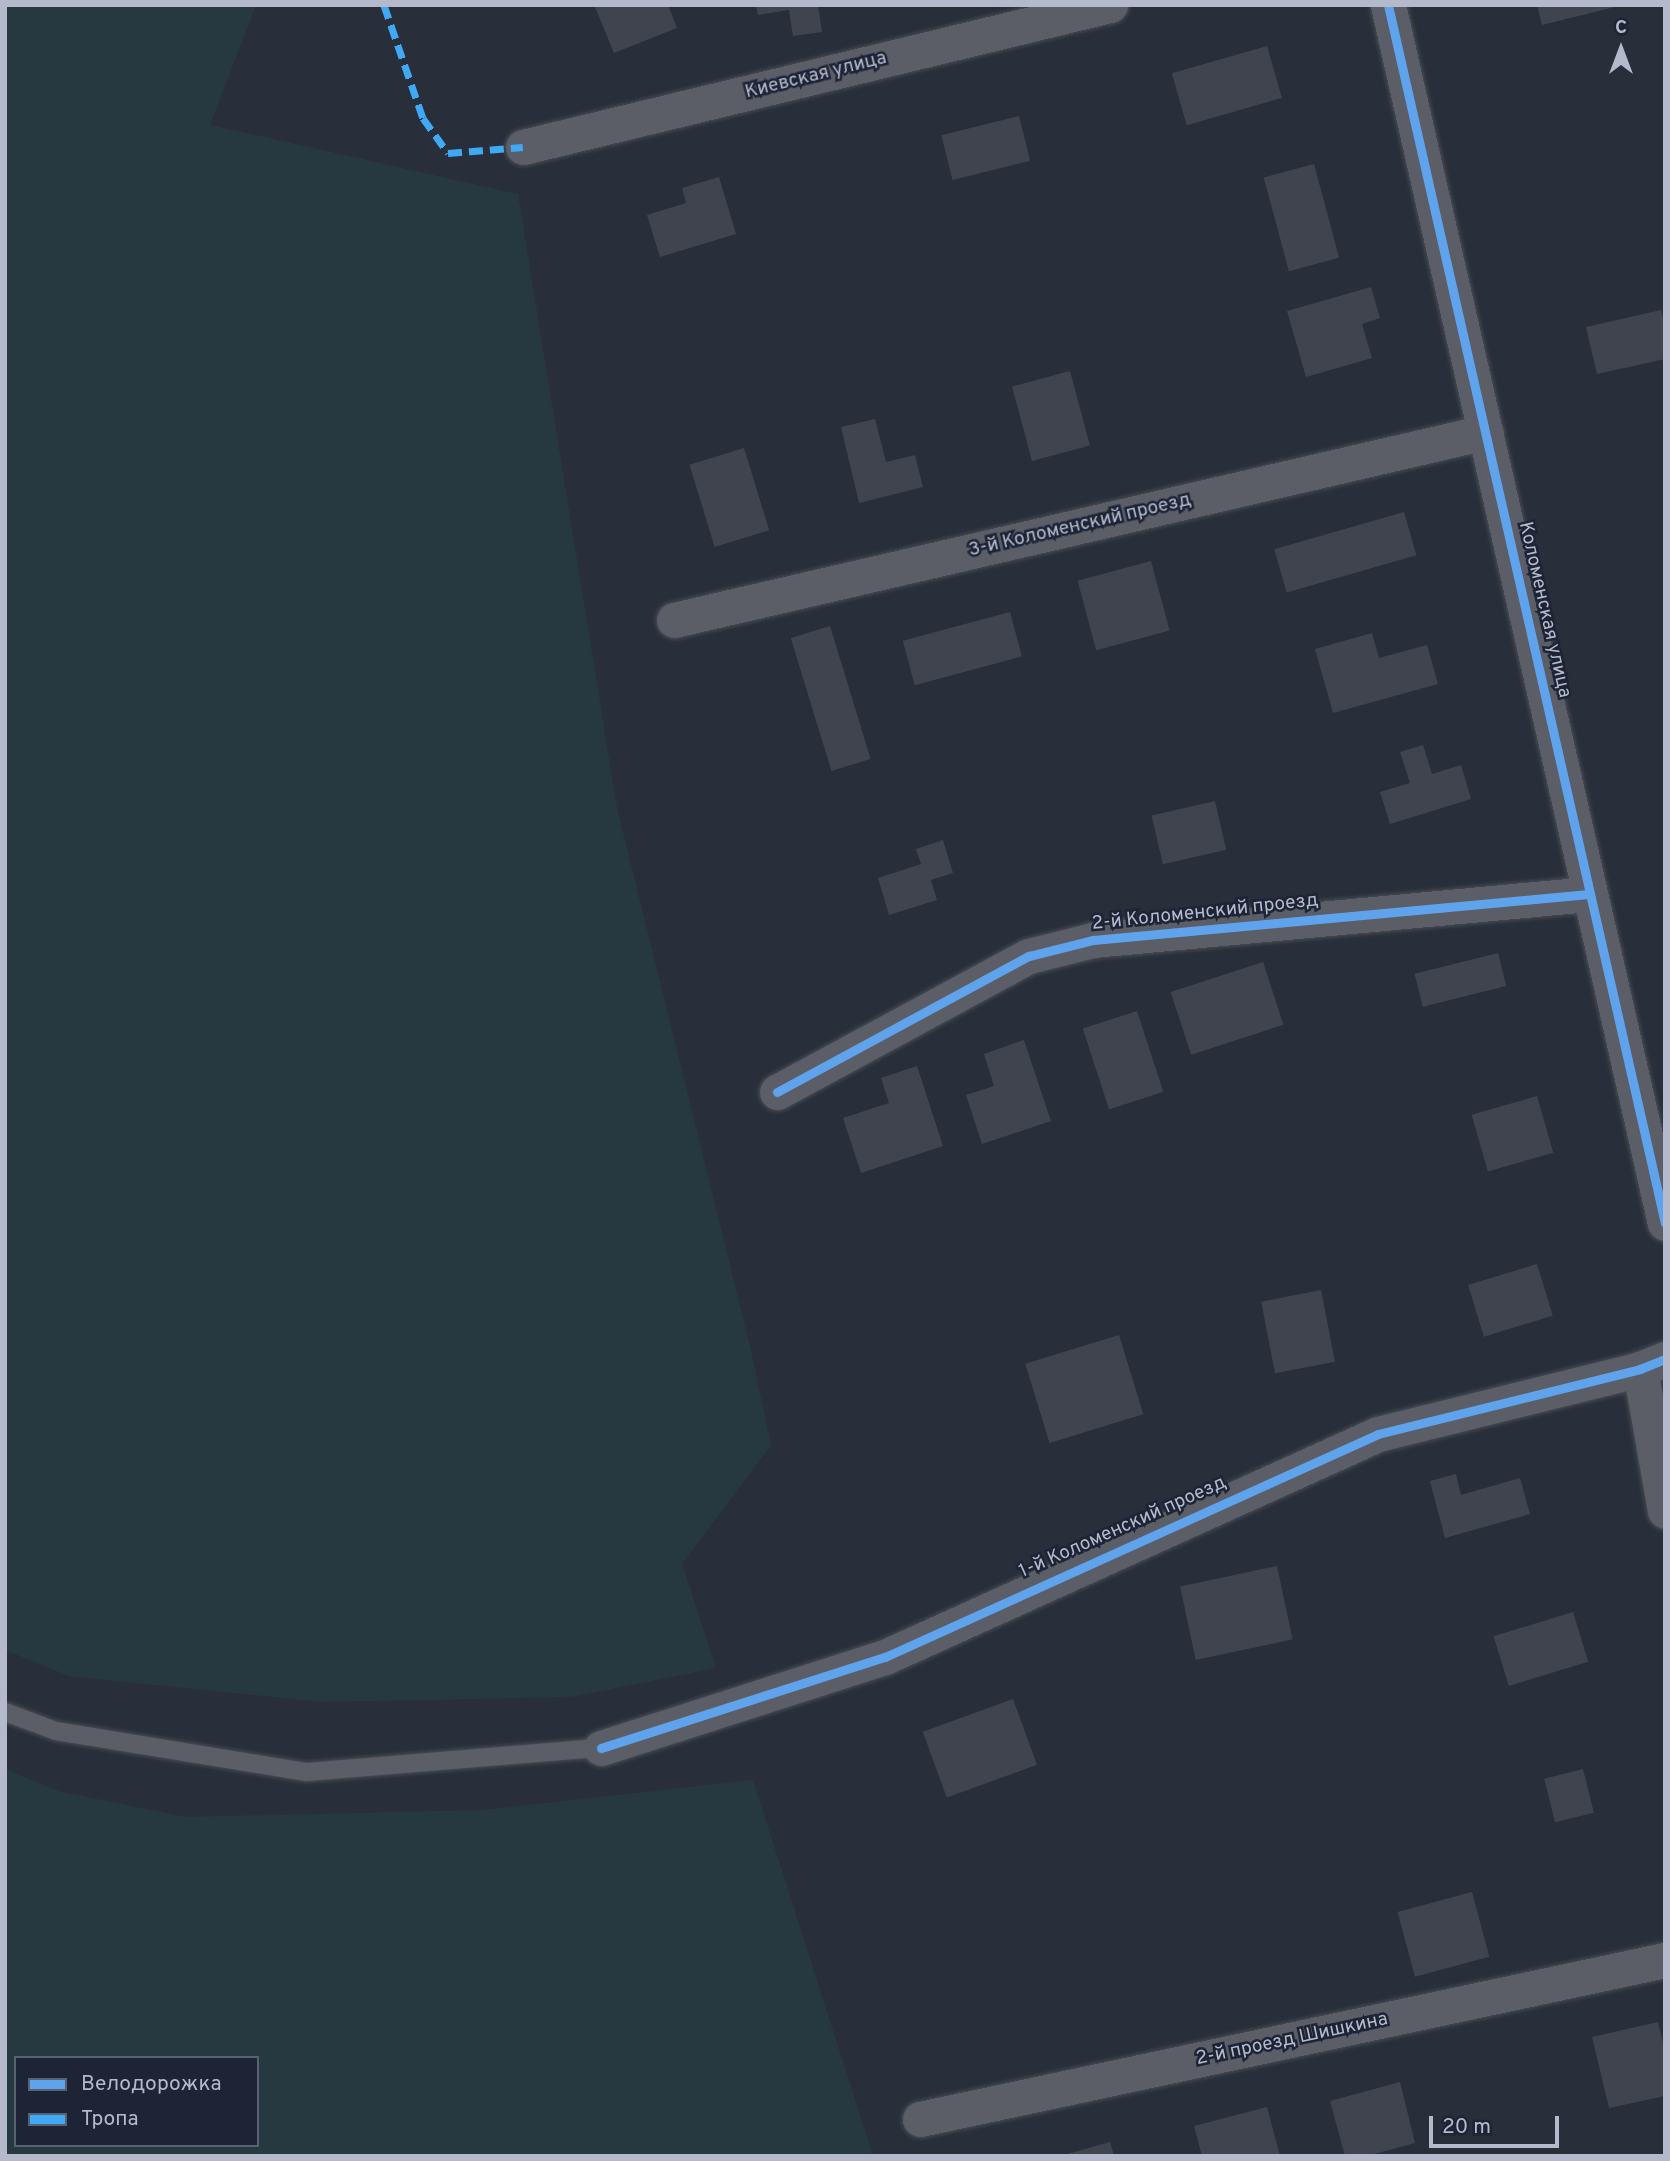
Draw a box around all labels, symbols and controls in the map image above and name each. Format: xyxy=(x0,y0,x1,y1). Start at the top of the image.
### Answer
north arrow xyxy=(1586,14,1656,84)
text: С xyxy=(1615,16,1627,40)
street label: Киевская улица xyxy=(743,47,889,105)
street label: 3-й Коломенский проезд xyxy=(967,489,1193,563)
street label: Коломенская улица xyxy=(1513,520,1575,700)
street label: 2-й Коломенский проезд xyxy=(1091,890,1319,936)
street label: 1-й Коломенский проезд xyxy=(1016,1472,1230,1584)
street label: 2-й проезд Шишкина xyxy=(1194,2009,1390,2071)
legend xyxy=(14,2056,259,2147)
text: Велодорожка xyxy=(81,2071,221,2098)
scale bar xyxy=(1432,2102,1562,2146)
text: Тропа xyxy=(81,2106,139,2133)
text: 20 m xyxy=(1442,2114,1491,2141)

